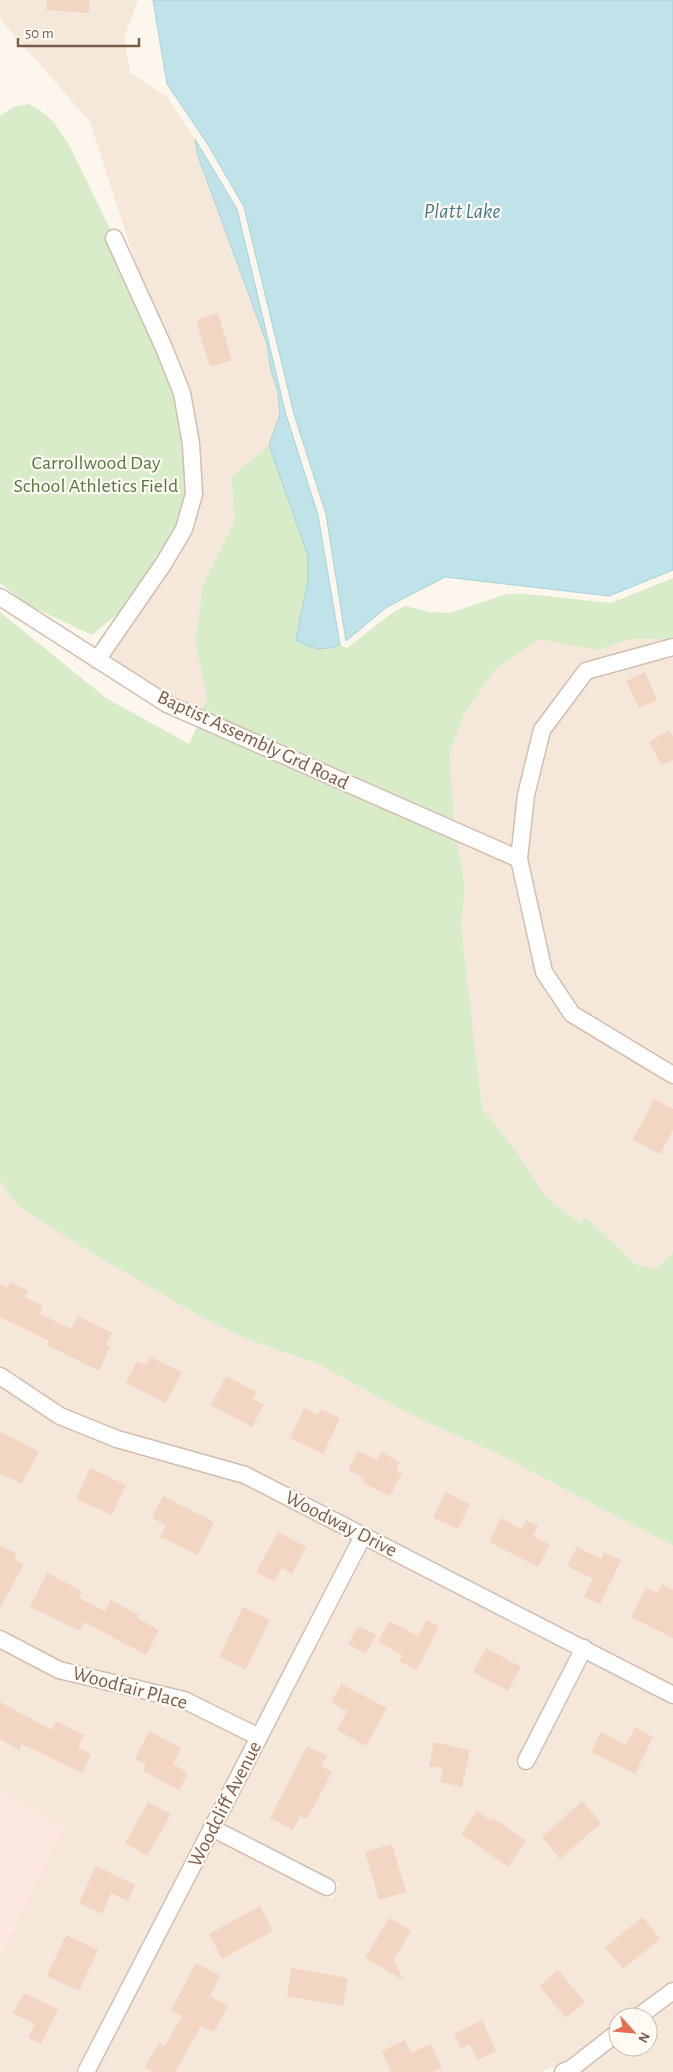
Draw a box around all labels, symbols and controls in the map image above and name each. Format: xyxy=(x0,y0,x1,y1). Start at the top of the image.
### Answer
scale bar xyxy=(18,15,139,47)
text: 50 m xyxy=(25,26,54,41)
water label: Platt Lake xyxy=(424,201,500,222)
park label: Carrollwood Day School Athletics Field xyxy=(14,453,178,496)
street label: Baptist Assembly Grd Road xyxy=(154,687,352,793)
street label: Woodway Drive xyxy=(282,1487,400,1561)
street label: Woodfair Place xyxy=(70,1663,190,1713)
street label: Woodcliff Avenue xyxy=(185,1738,265,1870)
north arrow xyxy=(608,2007,658,2057)
text: N xyxy=(635,2030,652,2045)

